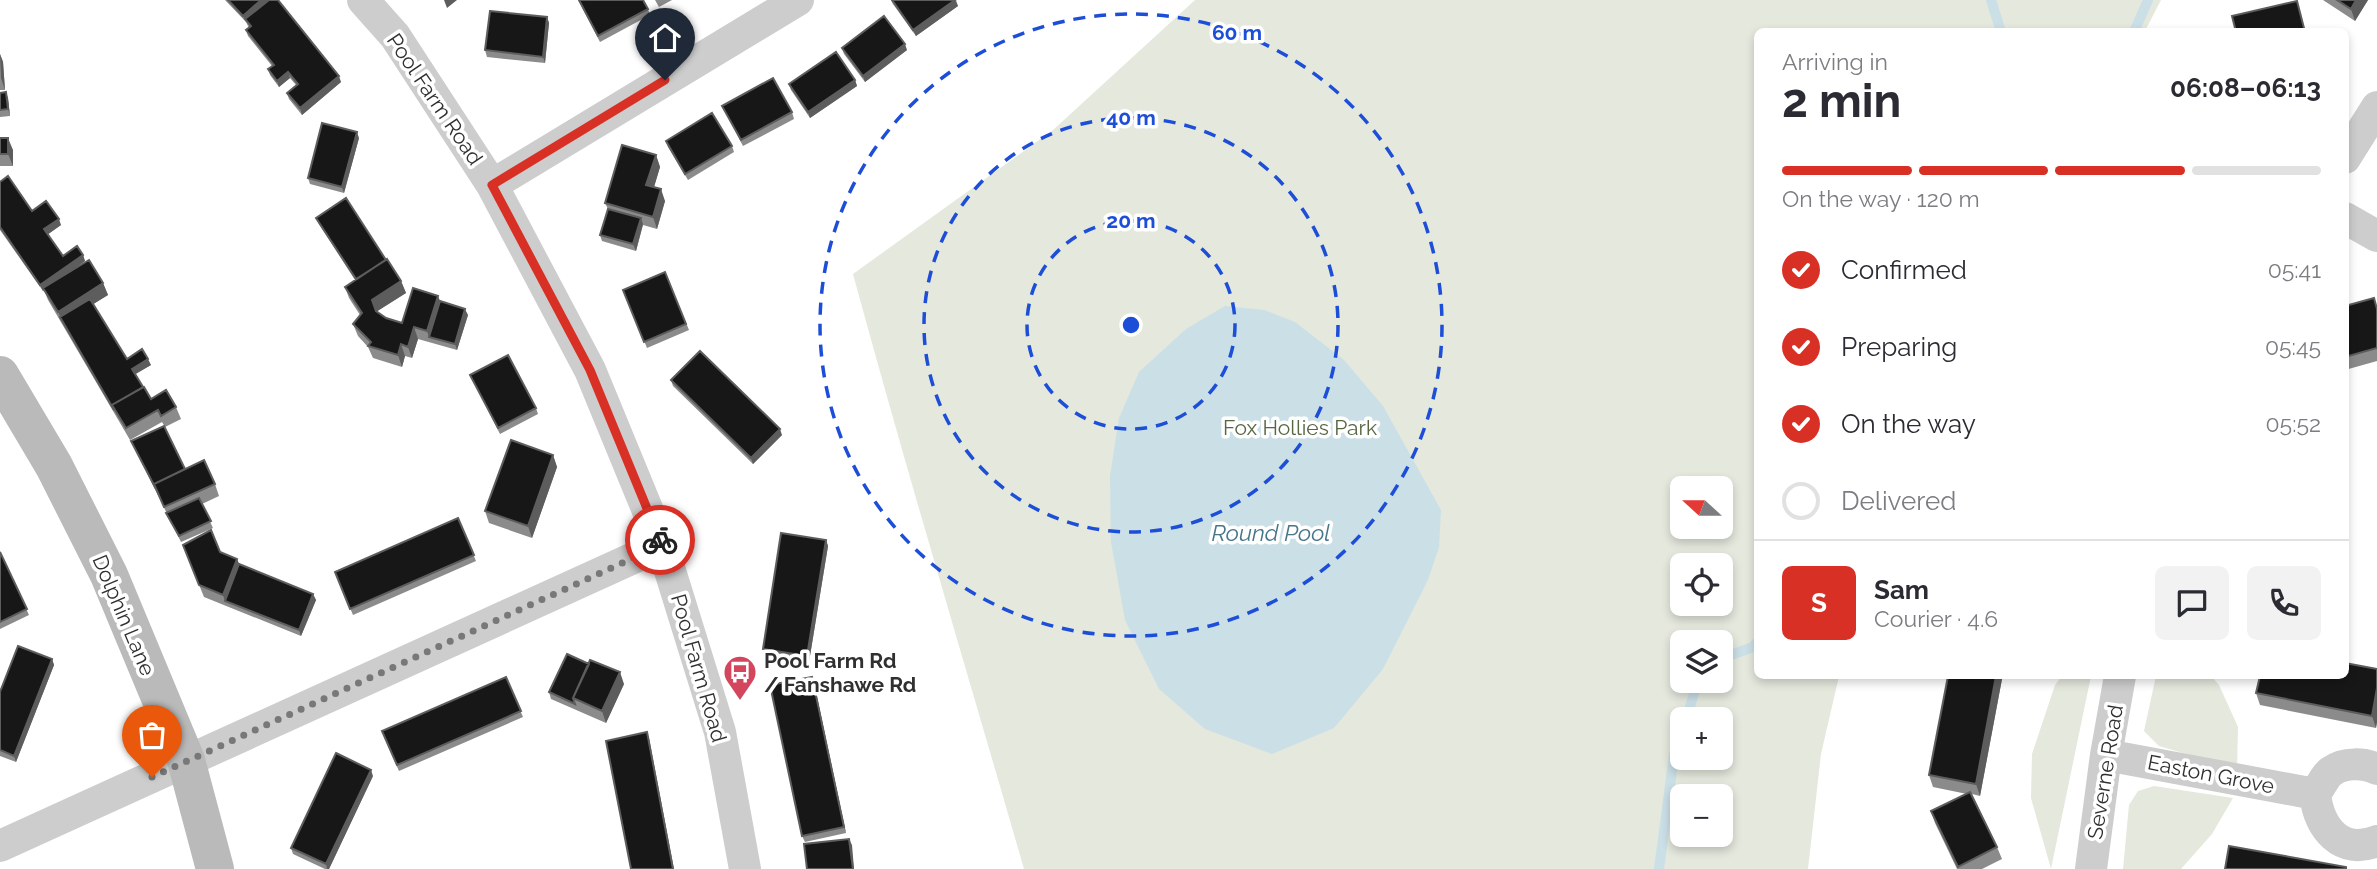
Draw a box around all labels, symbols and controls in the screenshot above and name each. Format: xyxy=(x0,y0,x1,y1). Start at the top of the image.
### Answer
pin xyxy=(635,8,695,80)
icon: home xyxy=(646,19,684,57)
text: 60 m xyxy=(1212,20,1262,45)
street label: Pool Farm Road xyxy=(382,29,488,169)
text: Arriving in xyxy=(1782,48,1888,75)
text: 06:08–06:13 xyxy=(2170,73,2321,103)
text: 2 min xyxy=(1782,74,1901,128)
text: 40 m xyxy=(1106,105,1156,130)
text: On the way · 120 m xyxy=(1782,185,1980,212)
text: 20 m xyxy=(1106,208,1156,233)
icon: check xyxy=(1782,251,1820,289)
text: Confirmed xyxy=(1841,255,1967,285)
text: 05:41 xyxy=(2268,256,2321,283)
centre of rings xyxy=(1119,313,1143,337)
icon: check xyxy=(1782,328,1820,366)
text: Preparing xyxy=(1841,332,1957,362)
text: 05:45 xyxy=(2265,333,2321,360)
icon: check xyxy=(1782,405,1820,443)
text: On the way xyxy=(1841,409,1976,439)
text: 05:52 xyxy=(2266,410,2321,437)
park label: Fox Hollies Park xyxy=(1223,415,1377,440)
north arrow xyxy=(1670,476,1732,539)
map controls xyxy=(1670,476,1733,847)
text: Delivered xyxy=(1841,486,1956,516)
courier xyxy=(625,505,695,575)
water label: Round Pool xyxy=(1212,519,1330,546)
icon: bike xyxy=(641,521,679,559)
street label: Dolphin Lane xyxy=(87,551,161,679)
button: locate xyxy=(1670,553,1733,616)
button: chat xyxy=(2155,566,2229,640)
button: phone xyxy=(2247,566,2321,640)
text: Sam xyxy=(1874,575,1929,605)
text: S xyxy=(1811,588,1827,618)
street label: Pool Farm Road xyxy=(666,591,732,745)
text: Courier · 4.6 xyxy=(1874,605,1998,632)
button: layers xyxy=(1670,630,1733,693)
place label: Pool Farm Rd / Fanshawe Rd xyxy=(764,648,916,697)
bus stop icon: Pool Farm Rd / Fanshawe Rd xyxy=(721,653,759,702)
street label: Severne Road xyxy=(2082,703,2128,841)
pin xyxy=(122,705,182,777)
button: + xyxy=(1670,707,1733,770)
icon: bag xyxy=(133,716,171,754)
street label: Easton Grove xyxy=(2145,749,2277,799)
button: − xyxy=(1670,784,1733,847)

